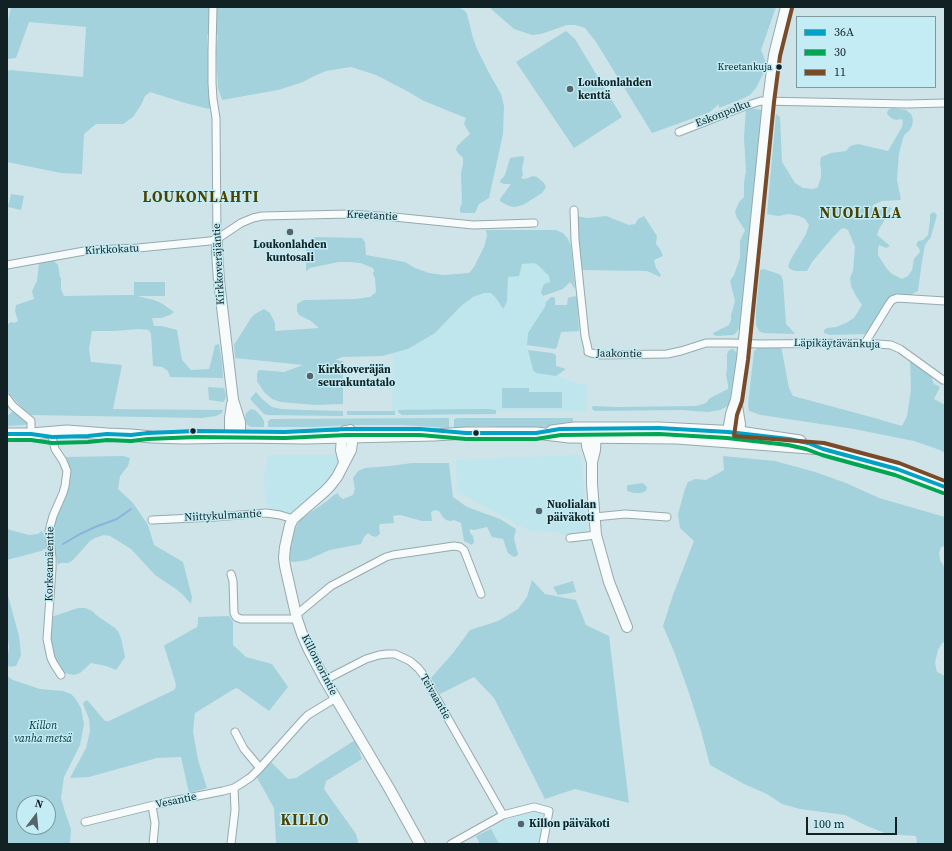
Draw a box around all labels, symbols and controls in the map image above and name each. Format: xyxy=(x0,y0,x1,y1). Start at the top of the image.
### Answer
legend xyxy=(796,16,936,88)
text: 36A xyxy=(834,24,854,40)
text: 30 xyxy=(834,44,846,60)
place label: Kreetankuja xyxy=(718,61,772,73)
marker: Kreetankuja xyxy=(774,62,784,72)
text: 11 xyxy=(834,64,846,80)
place label: Loukonlahden kenttä xyxy=(578,76,652,102)
marker: Loukonlahden kenttä xyxy=(565,84,575,94)
street label: Eskonpolku xyxy=(694,98,752,130)
district label: LOUKONLAHTI xyxy=(142,189,260,207)
district label: NUOLIALA xyxy=(820,205,902,223)
street label: Kreetantie xyxy=(346,208,398,224)
street label: Kirkkoveräjäntie xyxy=(210,223,228,305)
marker: Loukonlahden kuntosali xyxy=(285,227,295,237)
place label: Loukonlahden kuntosali xyxy=(253,238,327,264)
street label: Kirkkokatu xyxy=(84,242,140,258)
street label: Läpikäytävänkuja xyxy=(794,337,880,351)
street label: Jaakontie xyxy=(596,347,642,361)
place label: Kirkkoveräjän seurakuntatalo xyxy=(318,363,395,389)
marker: Kirkkoveräjän seurakuntatalo xyxy=(305,371,315,381)
unlabelled marker xyxy=(188,426,198,436)
unlabelled marker xyxy=(471,428,481,438)
place label: Nuolialan päiväkoti xyxy=(547,498,596,524)
marker: Nuolialan päiväkoti xyxy=(534,506,544,516)
street label: Niittykulmantie xyxy=(184,507,262,525)
street label: Korkeamäentie xyxy=(43,527,57,601)
street label: Killontorintie xyxy=(298,632,340,698)
street label: Teivaantie xyxy=(417,672,453,722)
park label: Killon vanha metsä xyxy=(14,719,72,745)
street label: Vesantie xyxy=(154,790,198,812)
north arrow xyxy=(16,795,56,835)
text: N xyxy=(33,796,45,812)
scale bar xyxy=(808,809,899,835)
district label: KILLO xyxy=(281,812,329,830)
text: 100 m xyxy=(813,816,845,832)
place label: Killon päiväkoti xyxy=(529,817,610,831)
marker: Killon päiväkoti xyxy=(516,819,526,829)

